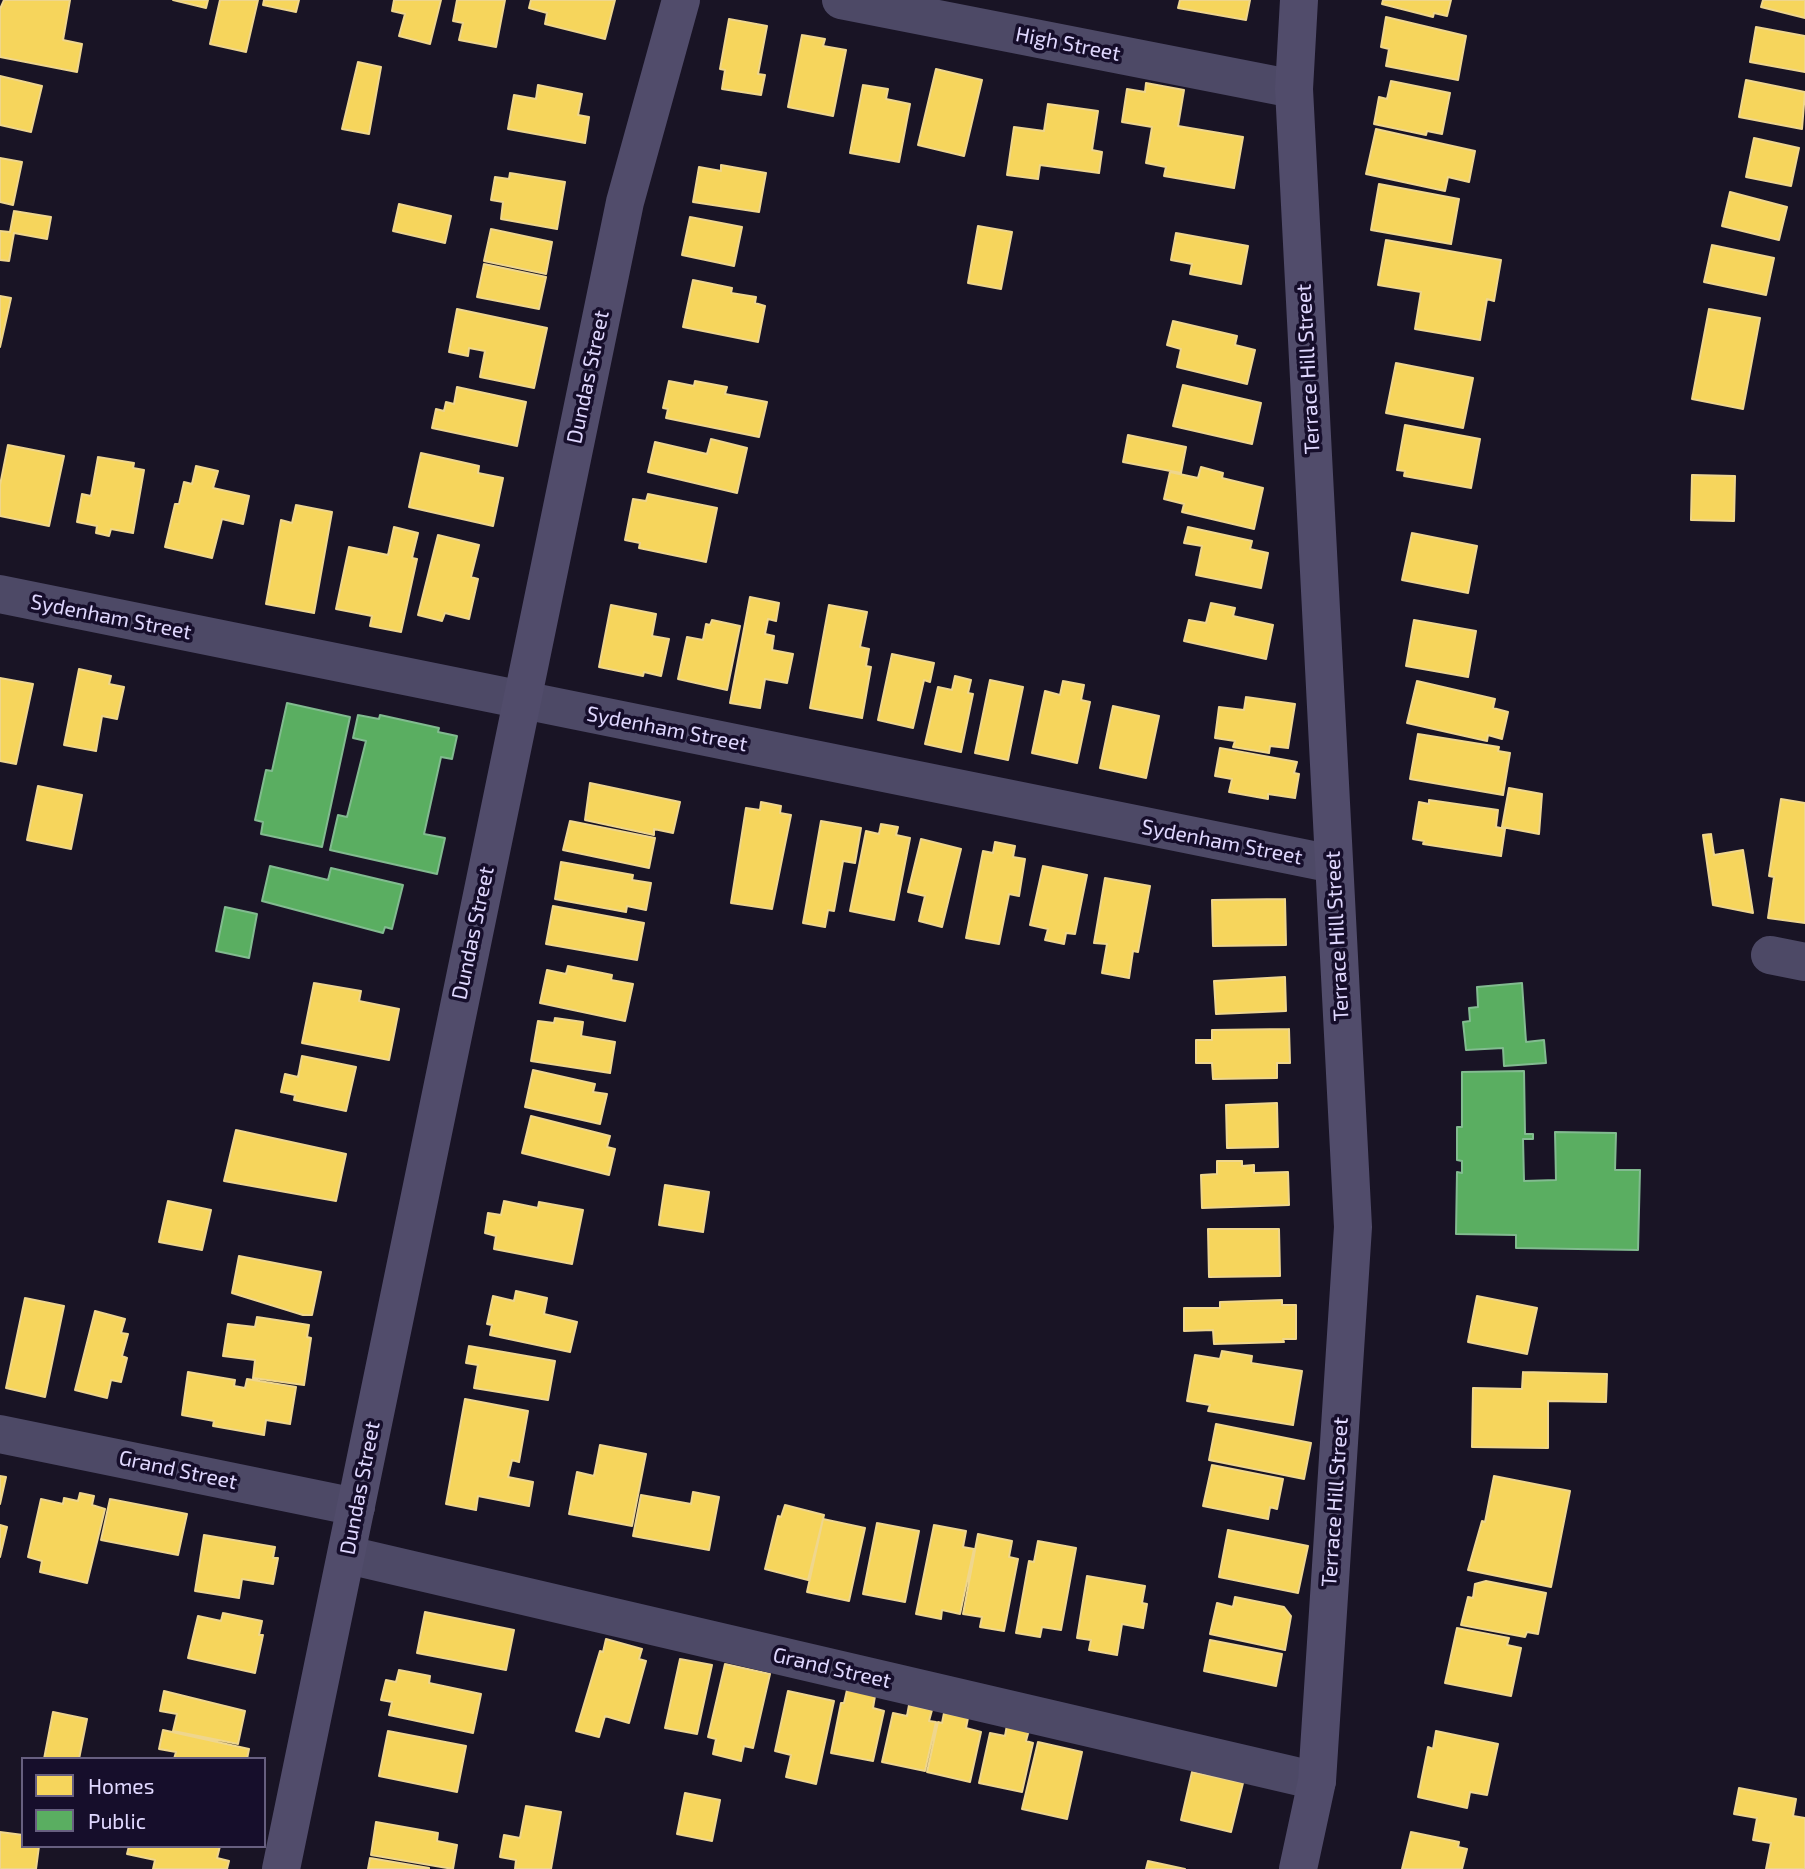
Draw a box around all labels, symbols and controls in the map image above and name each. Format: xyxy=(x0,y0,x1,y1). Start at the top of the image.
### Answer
street label: High Street xyxy=(1013,21,1123,67)
street label: Terrace Hill Street xyxy=(1291,283,1325,455)
street label: Dundas Street xyxy=(562,308,614,446)
street label: Sydenham Street xyxy=(28,589,194,645)
street label: Sydenham Street xyxy=(584,701,750,757)
street label: Sydenham Street xyxy=(1139,814,1305,870)
street label: Terrace Hill Street xyxy=(1320,850,1354,1022)
street label: Dundas Street xyxy=(447,864,499,1002)
street label: Terrace Hill Street xyxy=(1316,1416,1354,1588)
street label: Dundas Street xyxy=(335,1419,385,1557)
street label: Grand Street xyxy=(116,1445,240,1495)
street label: Grand Street xyxy=(771,1642,893,1694)
legend xyxy=(21,1757,266,1848)
text: Homes xyxy=(88,1773,154,1798)
text: Public xyxy=(88,1808,146,1833)

